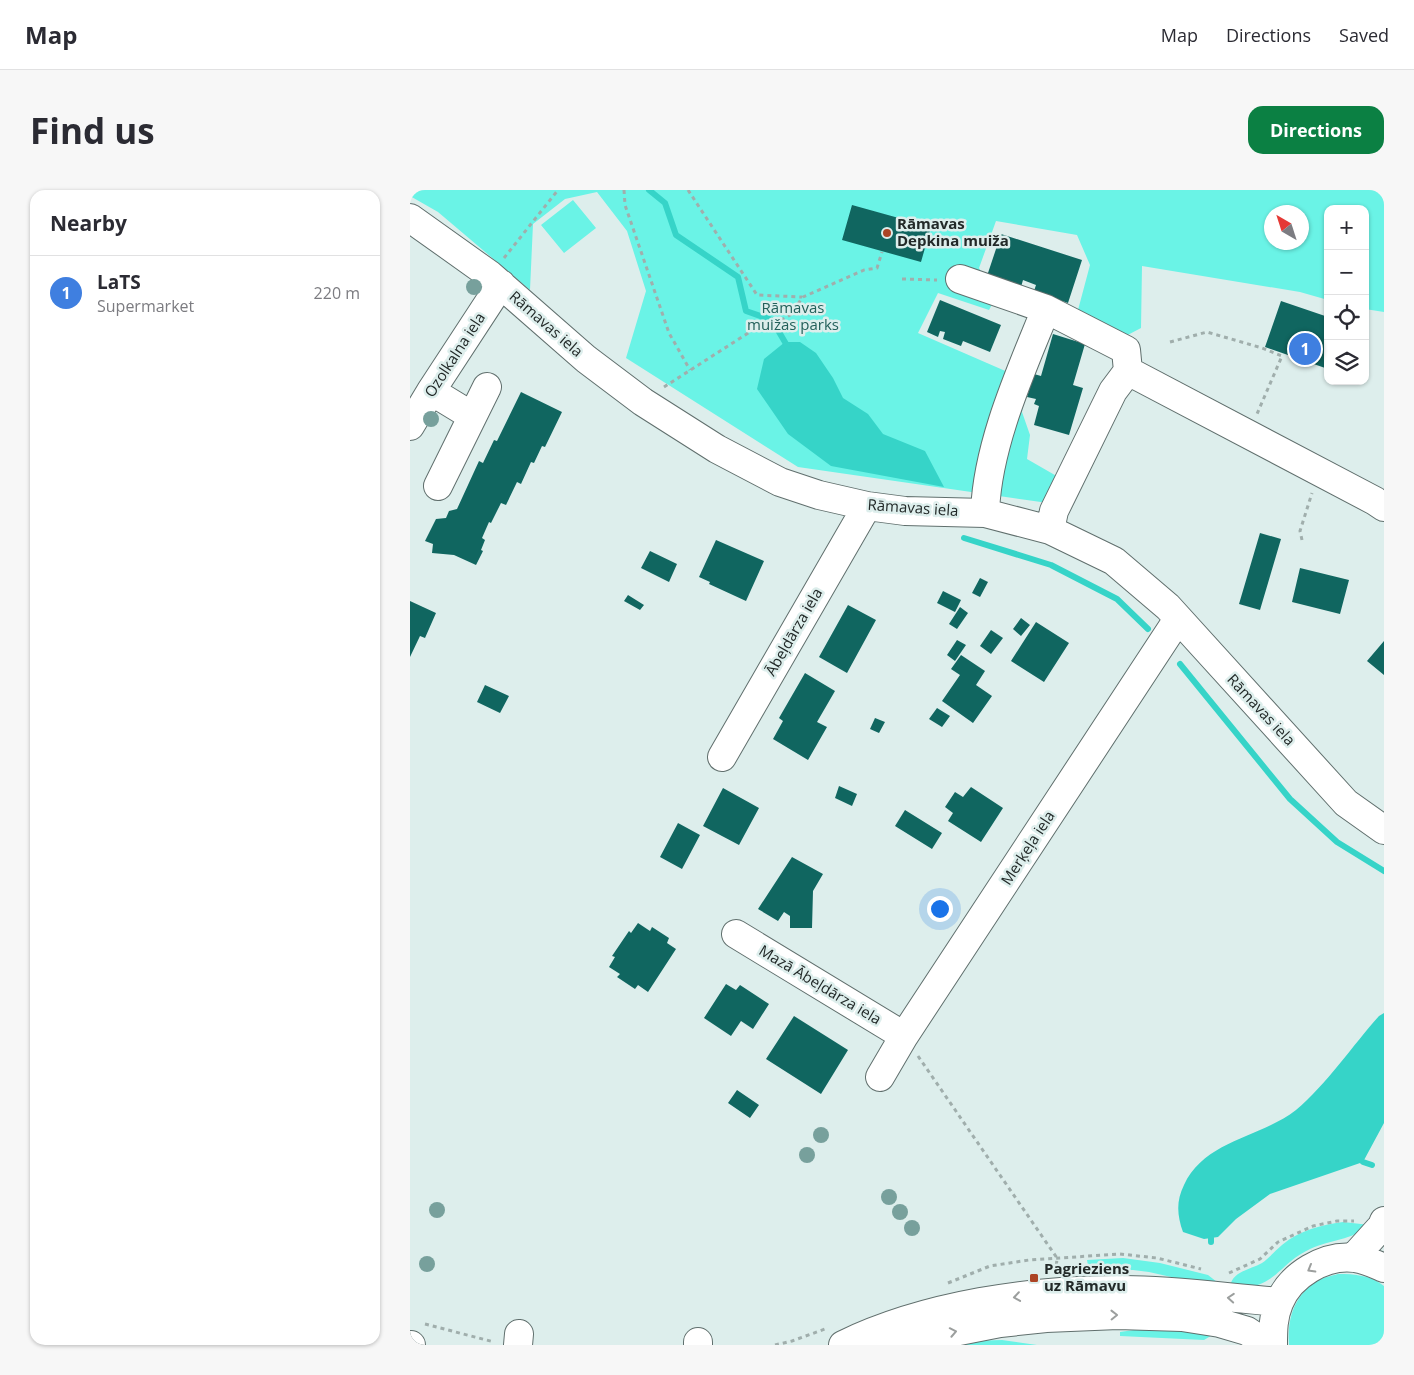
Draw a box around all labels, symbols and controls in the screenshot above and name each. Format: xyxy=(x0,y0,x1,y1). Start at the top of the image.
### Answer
text: Map xyxy=(25,18,77,51)
text: Map xyxy=(1161,23,1198,47)
text: Directions xyxy=(1226,23,1311,47)
text: Saved xyxy=(1339,23,1389,47)
button: Directions xyxy=(1248,106,1384,154)
text: Find us xyxy=(30,107,155,154)
north arrow xyxy=(1264,205,1309,250)
map controls xyxy=(1324,205,1369,385)
button: + xyxy=(1324,205,1369,250)
text: Nearby xyxy=(50,209,127,237)
place label: Rāmavas Depkina muiža xyxy=(897,213,1009,250)
marker: Rāmavas Depkina muiža xyxy=(881,227,893,239)
button: − xyxy=(1324,250,1369,295)
text: LaTS xyxy=(97,269,141,295)
text: 1 xyxy=(61,282,71,304)
text: 220 m xyxy=(314,282,360,304)
street label: Rāmavas iela xyxy=(506,286,588,361)
text: Supermarket xyxy=(97,295,194,317)
button: locate xyxy=(1324,295,1369,340)
park label: Rāmavas muižas parks xyxy=(747,297,839,334)
street label: Ozolkalna iela xyxy=(419,308,489,401)
pin: 1 xyxy=(1289,330,1321,368)
button: layers xyxy=(1324,340,1369,385)
street label: Rāmavas iela xyxy=(867,494,959,520)
street label: Ābeļdārza iela xyxy=(760,584,826,679)
street label: Rāmavas iela xyxy=(1223,669,1300,749)
street label: Merķeļa iela xyxy=(996,806,1059,888)
your location xyxy=(927,896,953,922)
street label: Mazā Ābeļdārza iela xyxy=(756,940,885,1029)
place label: Pagrieziens uz Rāmavu xyxy=(1044,1258,1129,1295)
one-way arrow xyxy=(1307,1263,1316,1273)
marker: Pagrieziens uz Rāmavu xyxy=(1028,1272,1040,1284)
one-way arrow xyxy=(1012,1291,1020,1302)
one-way arrow xyxy=(1226,1293,1234,1304)
one-way arrow xyxy=(1110,1310,1118,1320)
one-way arrow xyxy=(948,1328,957,1338)

